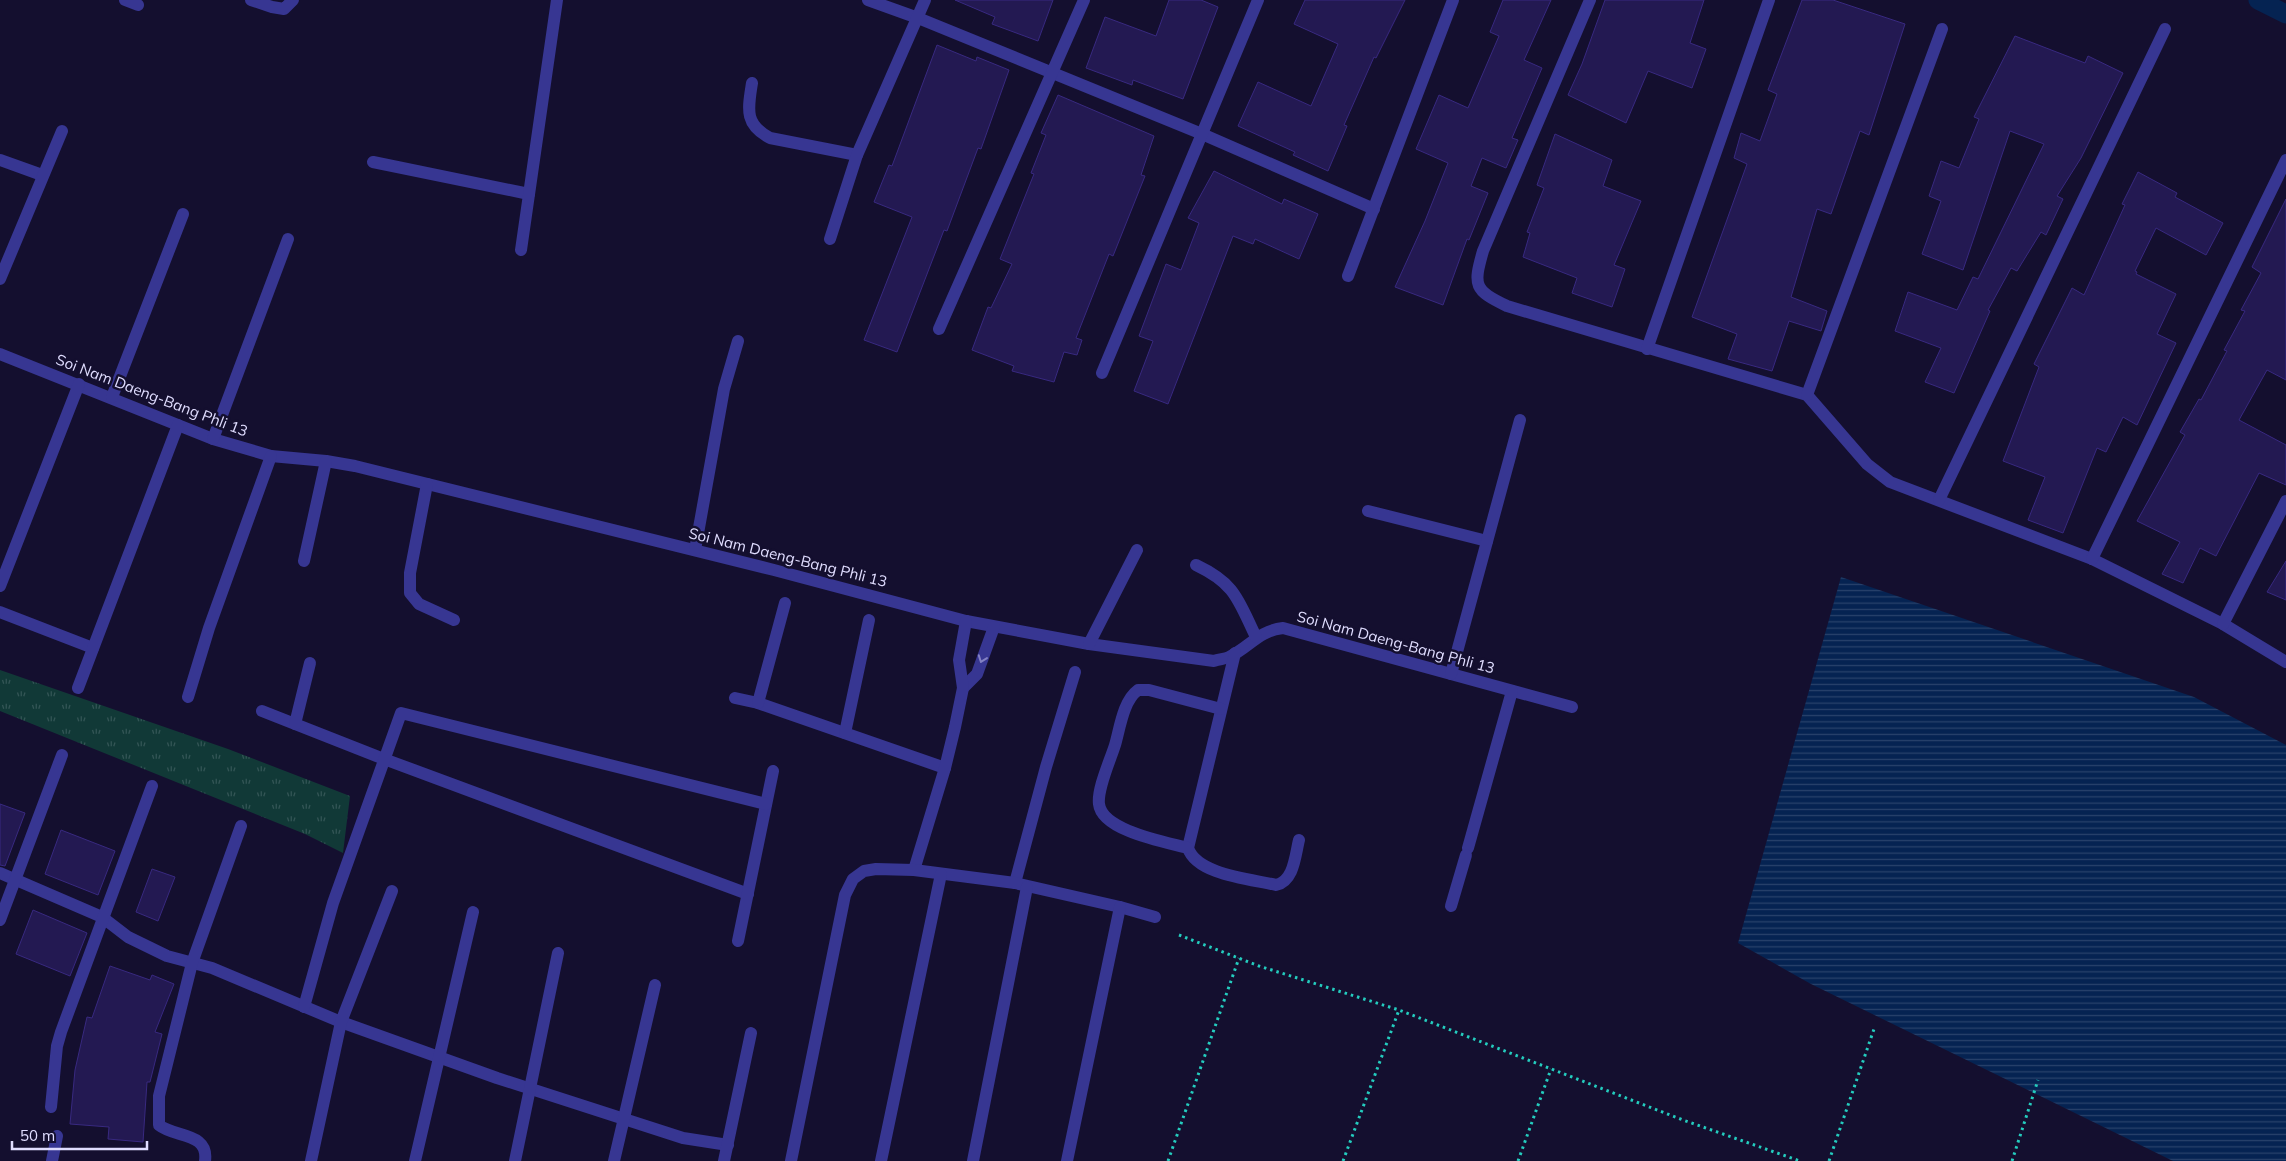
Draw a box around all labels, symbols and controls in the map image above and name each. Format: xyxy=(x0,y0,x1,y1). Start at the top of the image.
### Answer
street label: Soi Nam Daeng-Bang Phli 13 xyxy=(53,350,251,440)
street label: Soi Nam Daeng-Bang Phli 13 xyxy=(687,523,889,591)
street label: Soi Nam Daeng-Bang Phli 13 xyxy=(1295,606,1497,678)
one-way arrow xyxy=(978,655,988,663)
scale bar xyxy=(12,1118,148,1150)
text: 50 m xyxy=(20,1126,55,1145)

